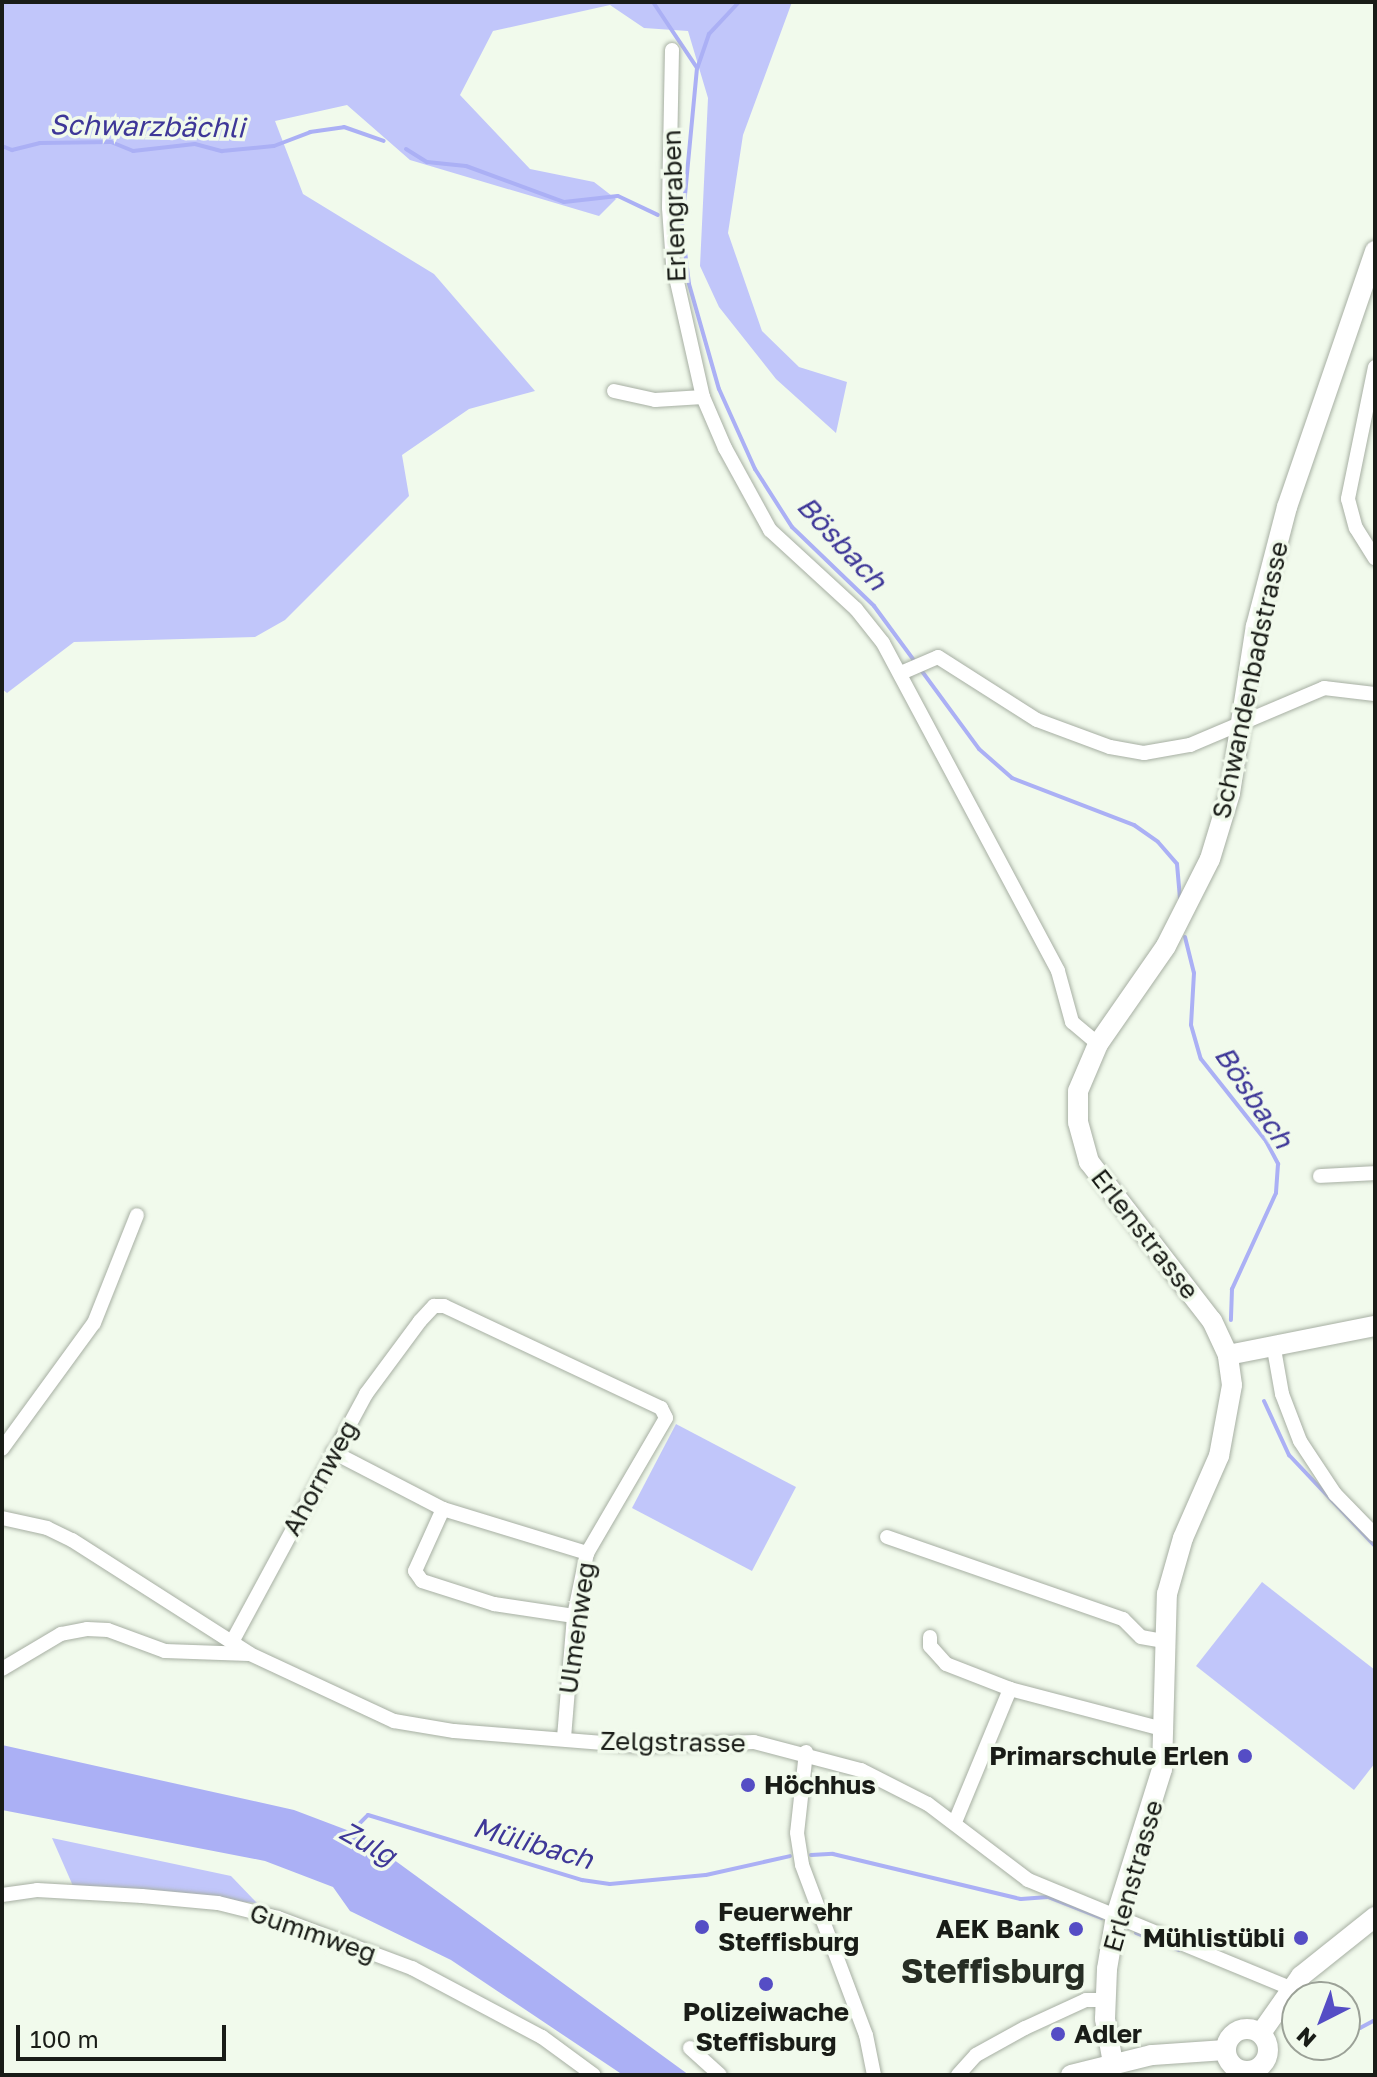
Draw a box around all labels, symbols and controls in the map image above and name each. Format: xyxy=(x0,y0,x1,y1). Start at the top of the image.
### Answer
water label: Schwarzbächli xyxy=(49,107,245,145)
street label: Erlengraben xyxy=(656,129,692,283)
water label: Bösbach xyxy=(790,489,894,597)
street label: Schwandenbadstrasse xyxy=(1205,538,1295,822)
water label: Bösbach xyxy=(1208,1040,1300,1154)
street label: Erlenstrasse xyxy=(1085,1163,1205,1305)
street label: Ahornweg xyxy=(276,1415,364,1541)
street label: Ulmenweg xyxy=(552,1560,602,1696)
street label: Zelgstrasse xyxy=(600,1725,746,1759)
place label: Primarschule Erlen xyxy=(989,1740,1229,1772)
marker: Primarschule Erlen xyxy=(1236,1747,1254,1765)
place label: Höchhus xyxy=(764,1769,876,1801)
marker: Höchhus xyxy=(739,1776,757,1794)
street label: Erlenstrasse xyxy=(1096,1796,1170,1956)
water label: Mülibach xyxy=(469,1810,597,1876)
water label: Zulg xyxy=(334,1814,402,1872)
place label: Feuerwehr Steffisburg xyxy=(718,1896,859,1958)
street label: Gummweg xyxy=(246,1897,380,1969)
place label: AEK Bank xyxy=(936,1913,1060,1945)
marker: Feuerwehr Steffisburg xyxy=(693,1918,711,1936)
marker: AEK Bank xyxy=(1067,1920,1085,1938)
place label: Mühlistübli xyxy=(1143,1922,1285,1954)
marker: Mühlistübli xyxy=(1292,1929,1310,1947)
district label: Steffisburg xyxy=(901,1951,1085,1991)
marker: Polizeiwache Steffisburg xyxy=(757,1975,775,1993)
north arrow xyxy=(1281,1981,1361,2061)
place label: Polizeiwache Steffisburg xyxy=(683,1996,849,2058)
scale bar xyxy=(20,2009,230,2059)
place label: Adler xyxy=(1074,2018,1142,2050)
text: N xyxy=(1291,2022,1321,2053)
text: 100 m xyxy=(30,2024,99,2053)
marker: Adler xyxy=(1049,2025,1067,2043)

